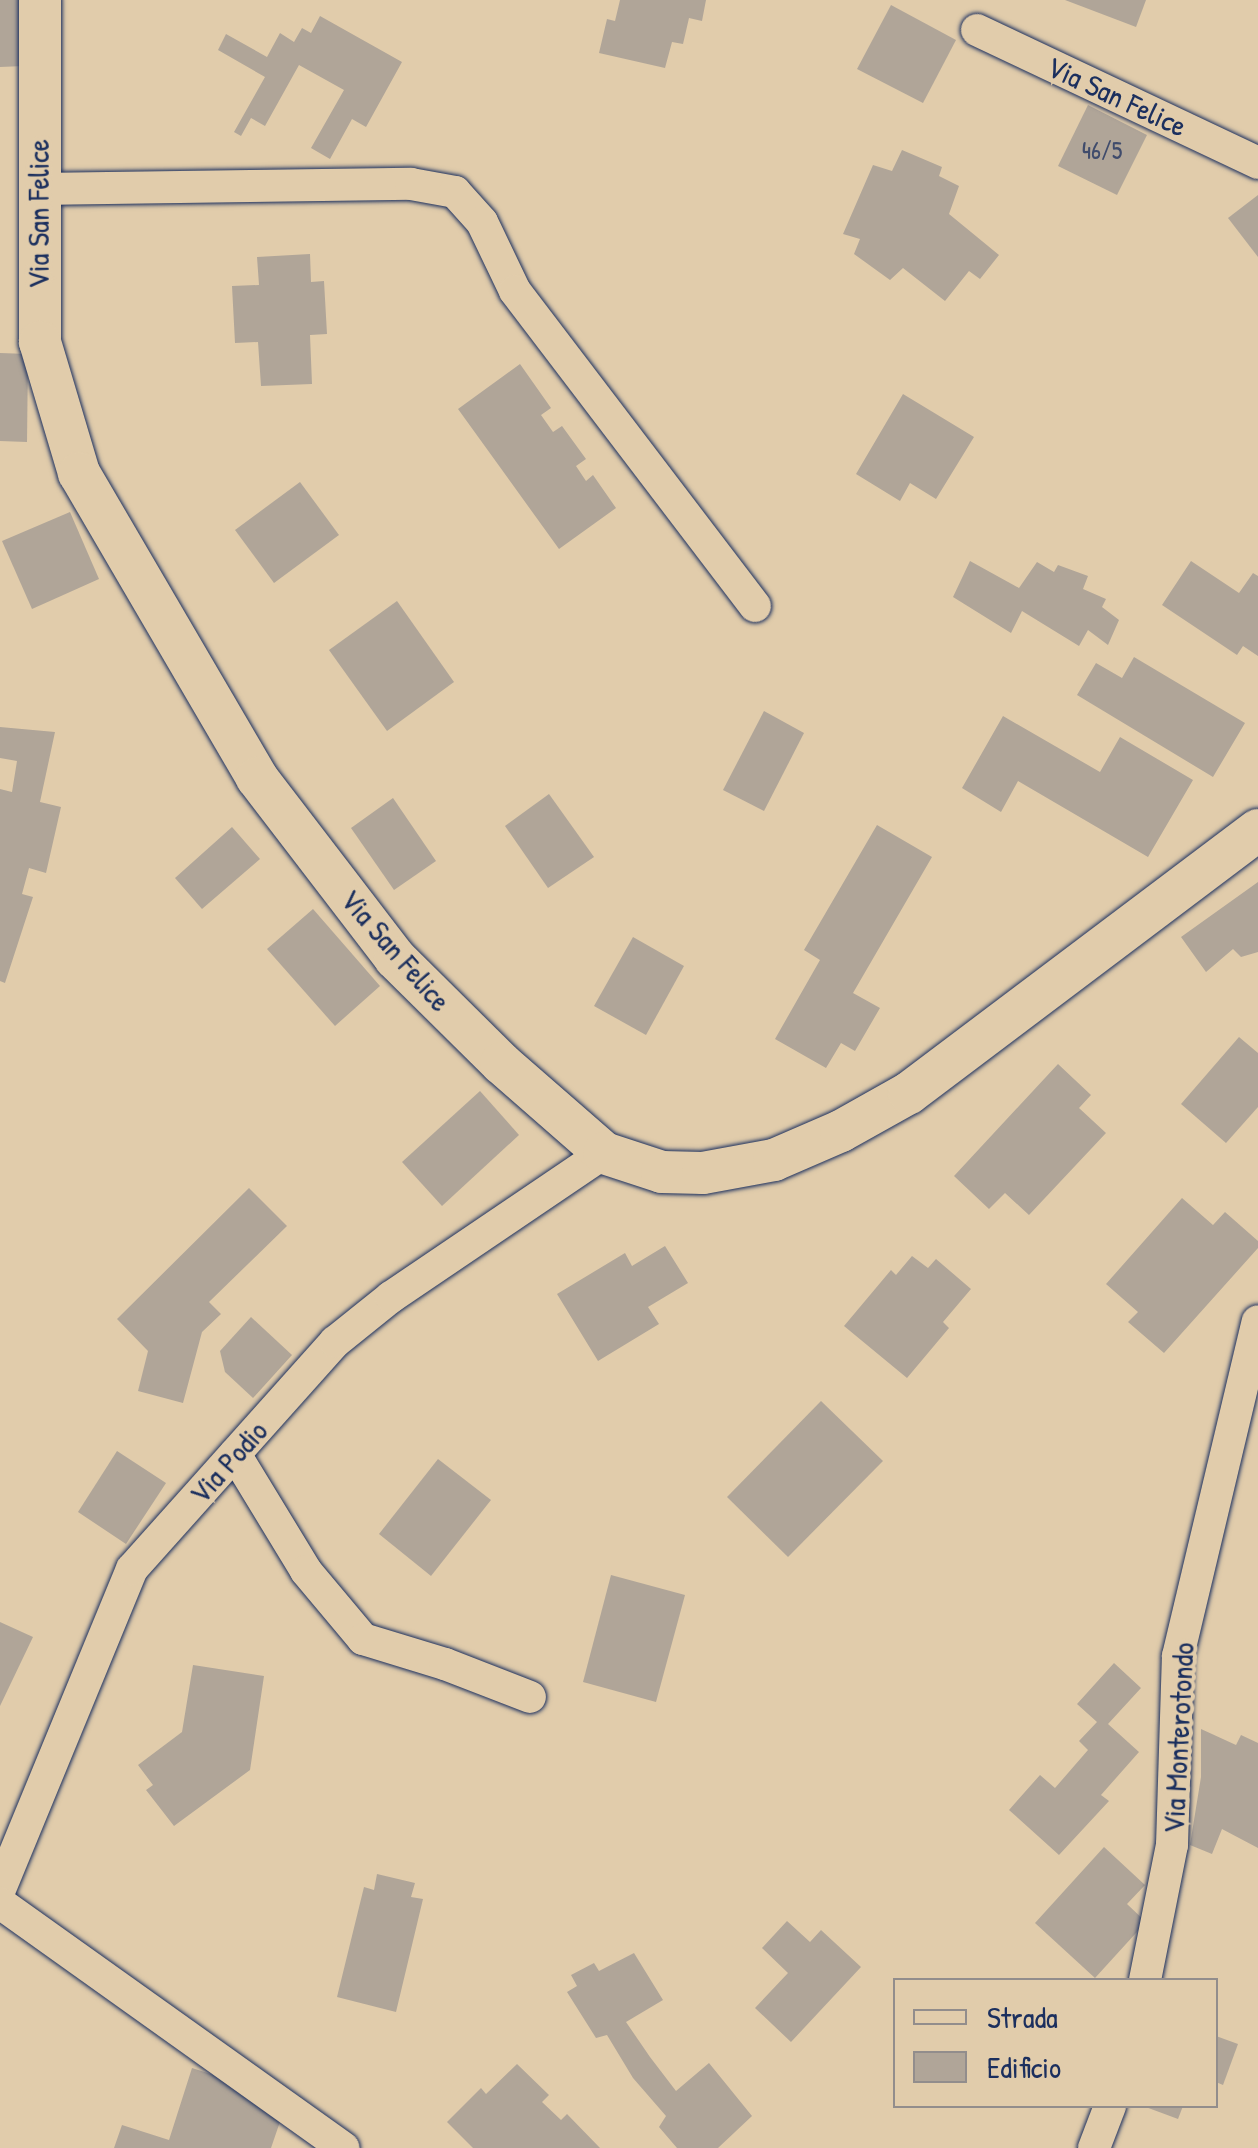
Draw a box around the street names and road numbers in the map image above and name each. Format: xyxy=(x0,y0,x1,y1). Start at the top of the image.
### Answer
street label: Via San Felice xyxy=(1042,48,1192,144)
street label: Via San Felice xyxy=(20,139,56,289)
street label: Via San Felice xyxy=(333,882,459,1018)
street label: Via Podio xyxy=(181,1413,275,1511)
street label: Via Monterotondo xyxy=(1155,1641,1201,1835)

